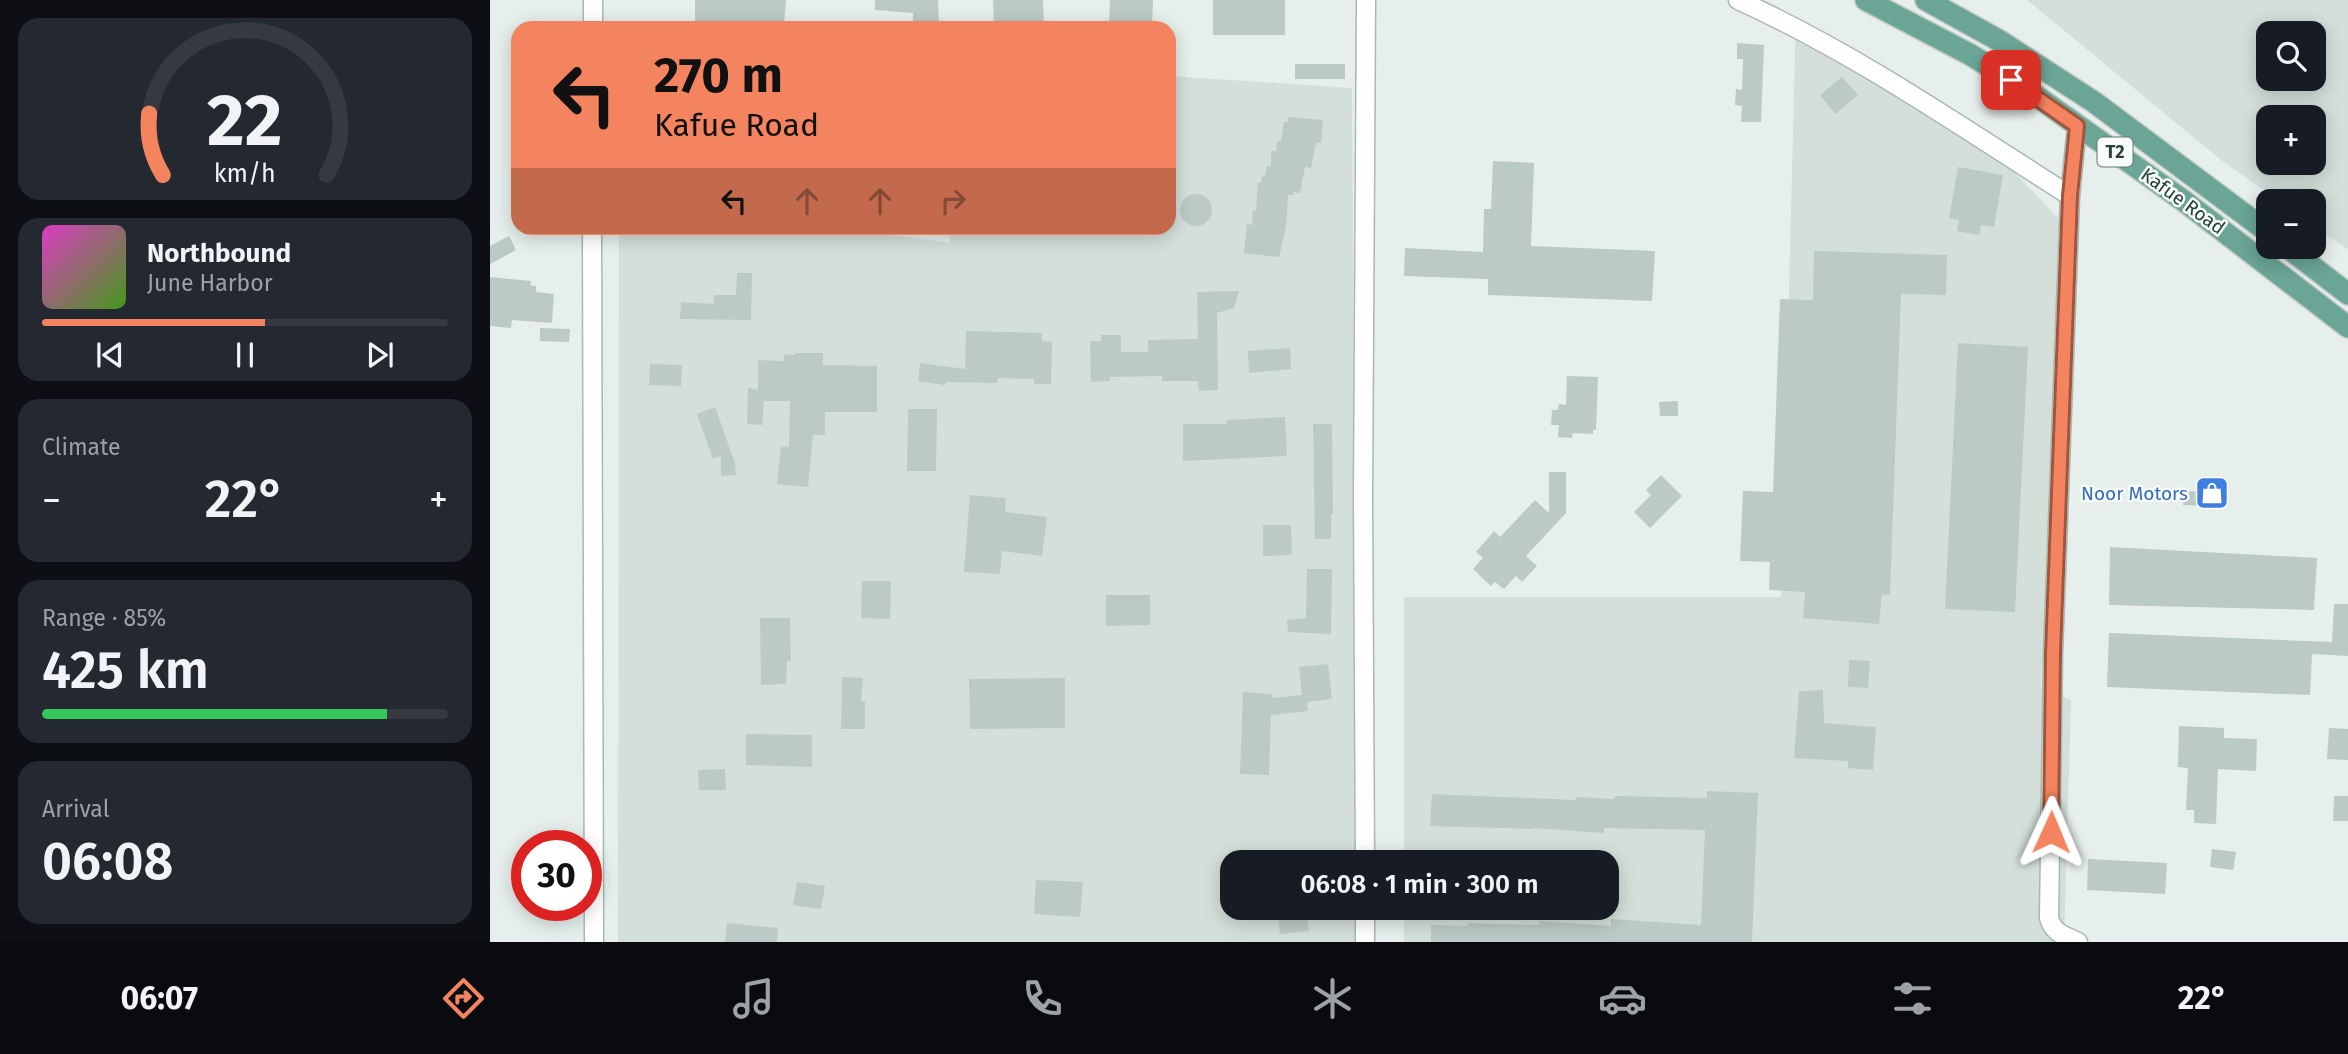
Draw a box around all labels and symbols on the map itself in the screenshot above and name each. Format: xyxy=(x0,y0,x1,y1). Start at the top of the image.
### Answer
pin xyxy=(1981,50,2041,110)
road number: T2 xyxy=(2098,138,2132,167)
street label: Kafue Road xyxy=(2137,163,2229,239)
shop icon: Noor Motors xyxy=(2193,474,2231,512)
place label: Noor Motors xyxy=(2081,482,2188,505)
position arrow xyxy=(2014,795,2088,869)
speed limit sign: 30 xyxy=(511,830,602,921)

